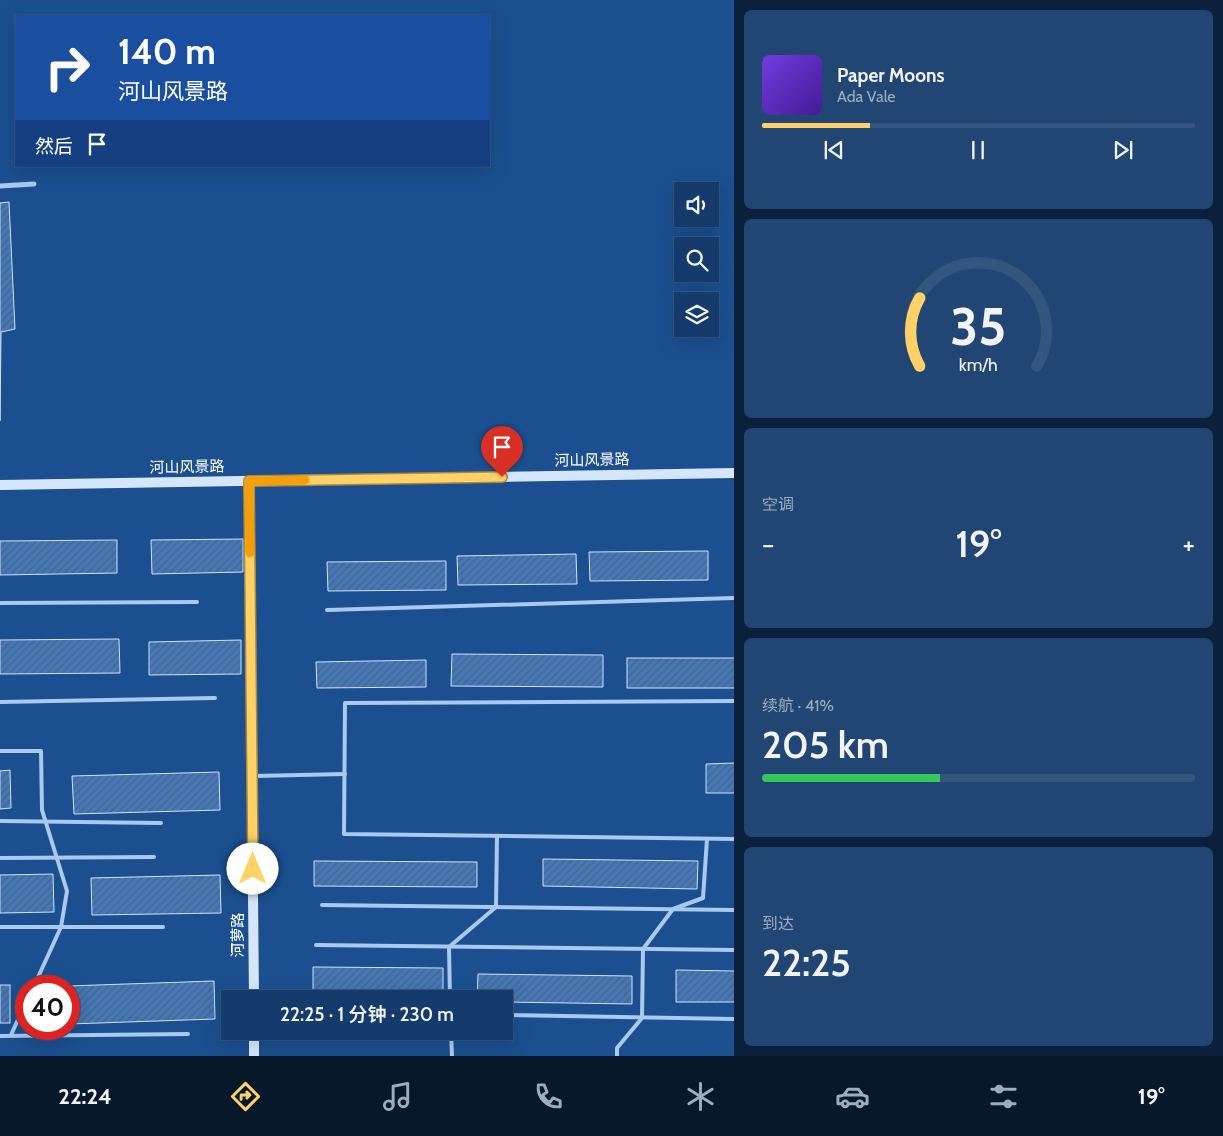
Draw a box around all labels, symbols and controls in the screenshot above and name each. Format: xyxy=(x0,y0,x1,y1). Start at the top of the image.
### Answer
text: 140 m xyxy=(118,30,216,73)
icon: right xyxy=(35,35,100,100)
text: Paper Moons xyxy=(837,64,945,87)
text: 河山风景路 xyxy=(118,78,228,105)
text: Ada Vale xyxy=(837,87,896,106)
icon: arrive xyxy=(83,130,111,158)
text: 然后 xyxy=(35,135,73,158)
icon: previous xyxy=(820,136,848,164)
icon: pause xyxy=(964,136,992,164)
icon: next xyxy=(1109,136,1137,164)
map controls xyxy=(674,182,719,337)
button: sound xyxy=(674,182,719,227)
button: search xyxy=(674,237,719,282)
button: layers xyxy=(674,292,719,337)
text: 35 xyxy=(951,295,1006,358)
text: km/h xyxy=(959,354,998,375)
pin xyxy=(481,426,523,477)
icon: arrive xyxy=(488,433,516,461)
street label: 河山风景路 xyxy=(554,450,630,470)
street label: 河山风景路 xyxy=(149,457,225,477)
text: 空调 xyxy=(762,495,794,514)
text: 19° xyxy=(956,520,1001,567)
text: − xyxy=(762,527,774,561)
text: + xyxy=(1183,527,1195,561)
text: 续航 · 41% xyxy=(762,696,834,715)
text: 205 km xyxy=(762,721,889,768)
position arrow xyxy=(226,842,278,894)
street label: 河萝路 xyxy=(229,912,247,958)
text: 到达 xyxy=(762,914,794,933)
text: 22:25 xyxy=(762,939,851,986)
speed limit sign: 40 xyxy=(15,975,80,1040)
text: 22:25 · 1 分钟 · 230 m xyxy=(280,1003,454,1026)
icon: directions xyxy=(228,1079,263,1114)
icon: music xyxy=(380,1079,415,1114)
icon: phone xyxy=(531,1079,566,1114)
icon: climate xyxy=(683,1079,718,1114)
icon: car xyxy=(835,1079,870,1114)
icon: filters xyxy=(986,1079,1021,1114)
text: 22:24 xyxy=(58,1083,112,1110)
text: 19° xyxy=(1138,1083,1165,1110)

